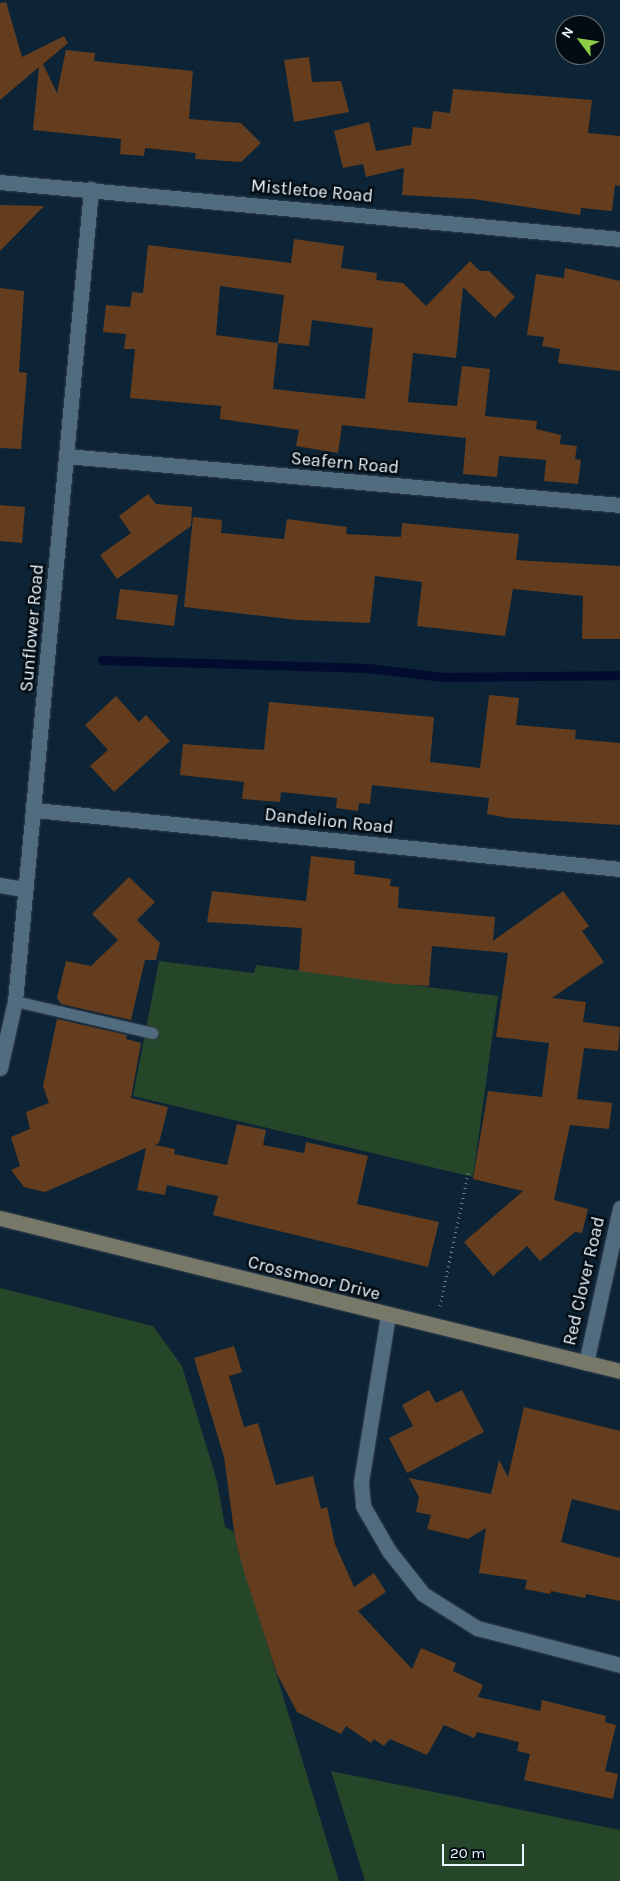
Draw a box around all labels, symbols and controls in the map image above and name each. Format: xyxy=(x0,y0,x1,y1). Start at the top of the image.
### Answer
north arrow xyxy=(555,15,605,65)
text: N xyxy=(558,24,577,41)
street label: Mistletoe Road xyxy=(250,175,374,207)
street label: Seafern Road xyxy=(290,448,400,478)
street label: Sunflower Road xyxy=(16,563,48,693)
street label: Dandelion Road xyxy=(264,803,394,839)
street label: Red Clover Road xyxy=(559,1214,609,1348)
street label: Crossmoor Drive xyxy=(246,1251,382,1305)
scale bar xyxy=(445,1834,528,1866)
text: 20 m xyxy=(450,1844,485,1862)

